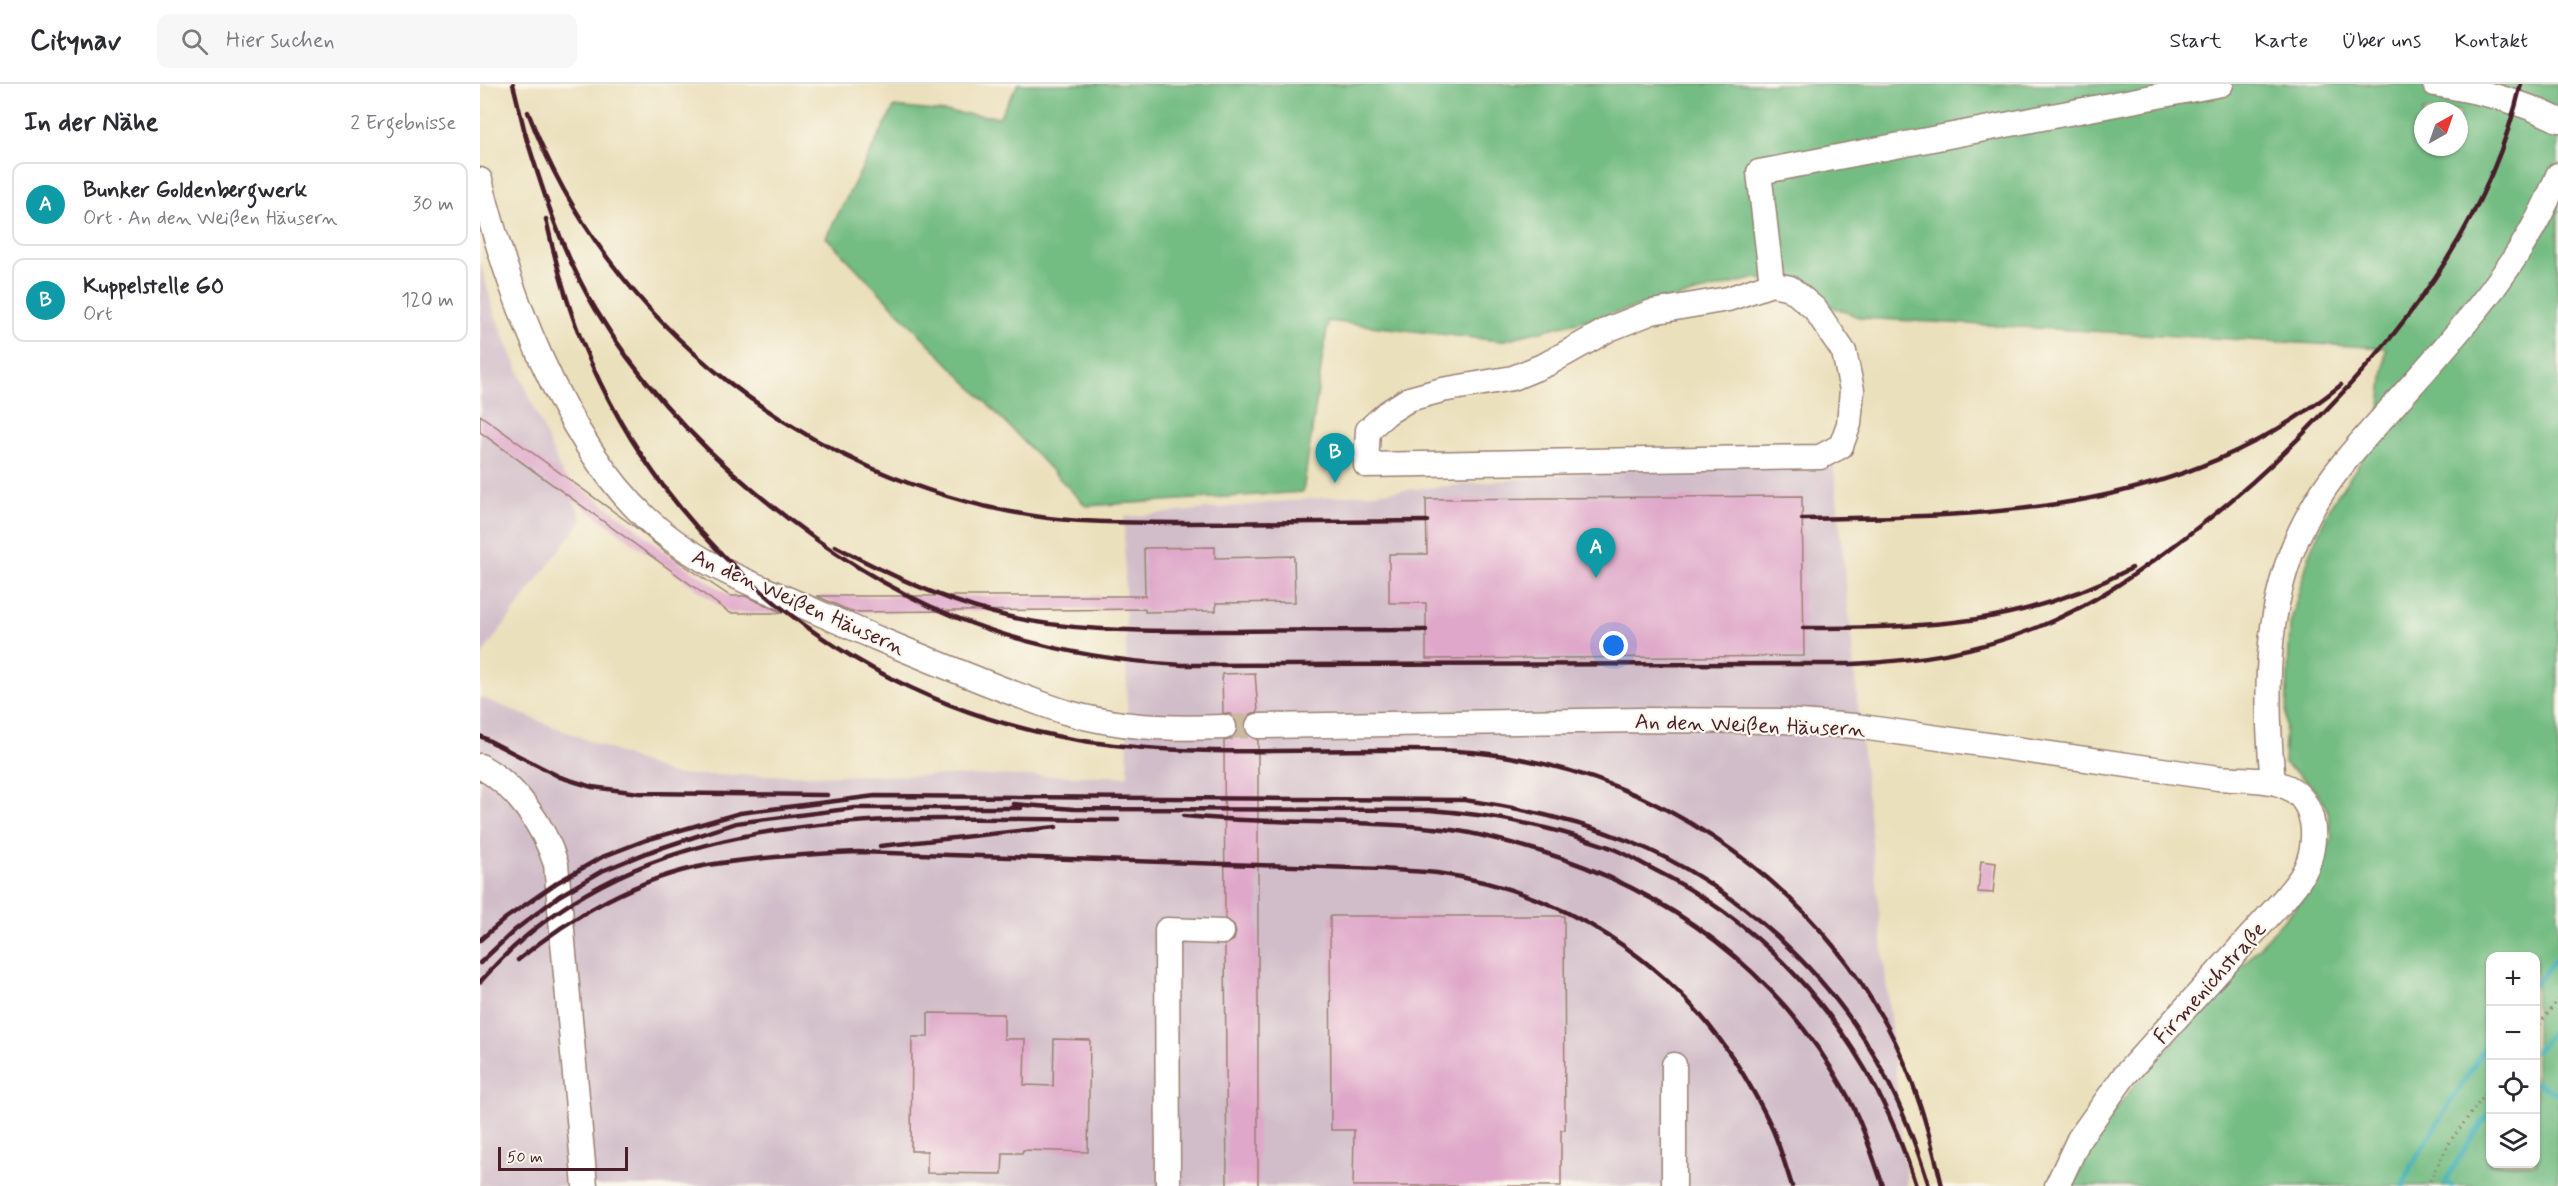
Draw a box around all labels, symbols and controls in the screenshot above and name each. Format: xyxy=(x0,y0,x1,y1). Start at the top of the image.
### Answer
search box xyxy=(157,14,577,68)
text: Citynav xyxy=(30,23,121,60)
icon: search xyxy=(178,25,211,58)
text: Hier suchen xyxy=(226,27,335,55)
text: Start xyxy=(2170,27,2222,55)
text: Karte xyxy=(2255,27,2308,55)
text: Über uns xyxy=(2341,27,2421,55)
text: Kontakt xyxy=(2454,27,2528,55)
north arrow xyxy=(2414,102,2468,156)
text: In der Nähe xyxy=(24,106,158,140)
text: 2 Ergebnisse xyxy=(350,110,456,137)
text: Bunker Goldenbergwerk xyxy=(83,177,307,205)
text: A xyxy=(39,191,52,218)
text: 30 m xyxy=(412,191,454,218)
text: Ort · An den Weißen Häusern xyxy=(83,205,338,232)
text: Kuppelstelle GO xyxy=(83,273,224,301)
text: B xyxy=(39,287,52,314)
text: 120 m xyxy=(401,287,454,314)
text: Ort xyxy=(83,301,112,328)
pin: B xyxy=(1316,434,1354,483)
pin: A xyxy=(1576,528,1616,578)
street label: An den Weißen Häusern xyxy=(687,543,909,663)
your location xyxy=(1599,631,1628,660)
street label: An den Weißen Häusern xyxy=(1634,708,1866,744)
street label: Firmenichstraße xyxy=(2148,916,2273,1051)
map controls xyxy=(2486,952,2540,1168)
button: + xyxy=(2486,952,2540,1006)
button: − xyxy=(2486,1006,2540,1060)
button: locate xyxy=(2486,1060,2540,1114)
button: layers xyxy=(2486,1114,2540,1168)
scale bar xyxy=(498,1144,628,1172)
text: 50 m xyxy=(507,1147,543,1168)

